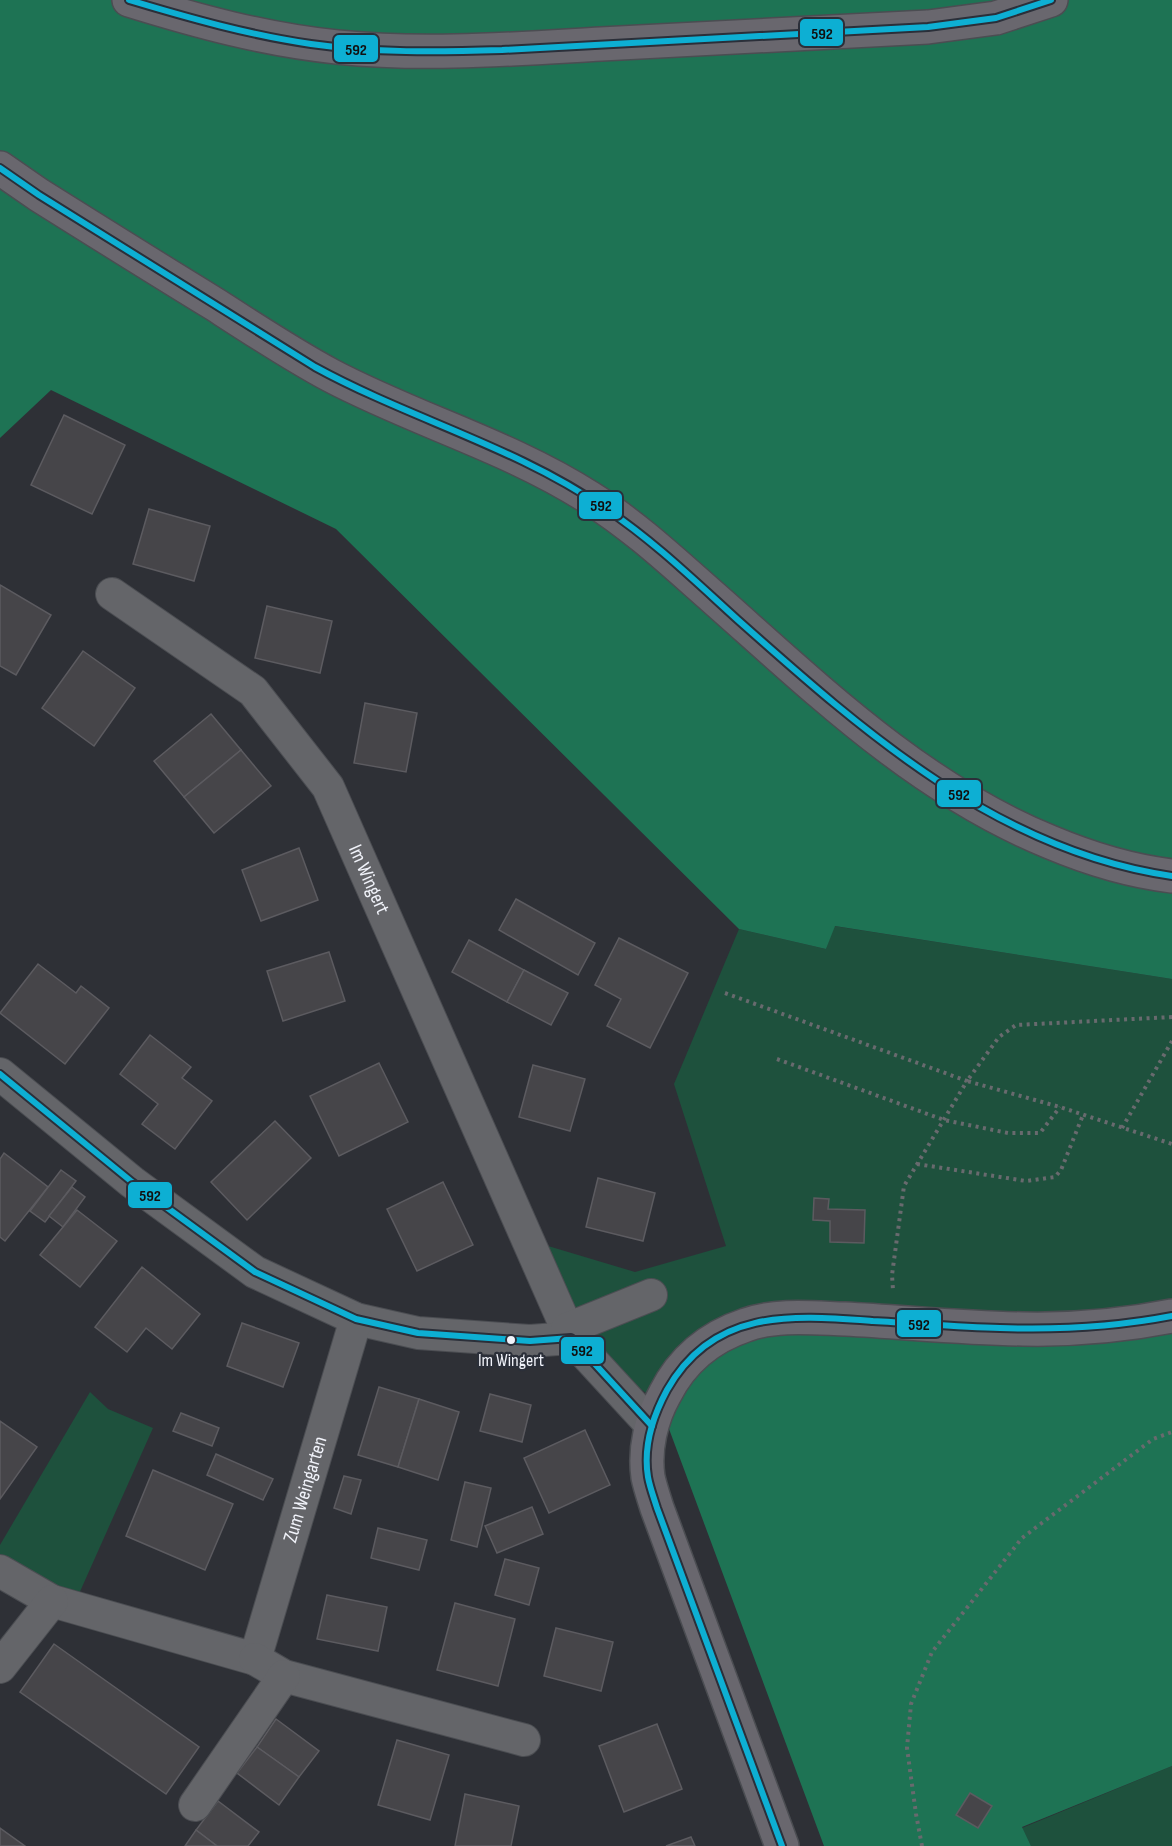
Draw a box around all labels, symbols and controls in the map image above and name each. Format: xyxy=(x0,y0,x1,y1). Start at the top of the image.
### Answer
line badge: 592 xyxy=(799,18,844,47)
text: 592 xyxy=(811,25,833,44)
line badge: 592 xyxy=(333,34,379,63)
text: 592 xyxy=(345,41,367,60)
line badge: 592 xyxy=(578,491,623,520)
text: 592 xyxy=(590,497,612,516)
line badge: 592 xyxy=(936,779,982,808)
text: 592 xyxy=(948,786,970,805)
street label: Im Wingert xyxy=(343,841,395,918)
line badge: 592 xyxy=(127,1181,173,1209)
text: 592 xyxy=(139,1187,161,1206)
line badge: 592 xyxy=(896,1309,942,1338)
text: 592 xyxy=(908,1316,930,1335)
marker: Im Wingert xyxy=(505,1334,517,1346)
line badge: 592 xyxy=(560,1336,605,1365)
text: 592 xyxy=(571,1342,593,1361)
place label: Im Wingert xyxy=(478,1350,545,1371)
street label: Zum Weingarten xyxy=(278,1434,332,1545)

